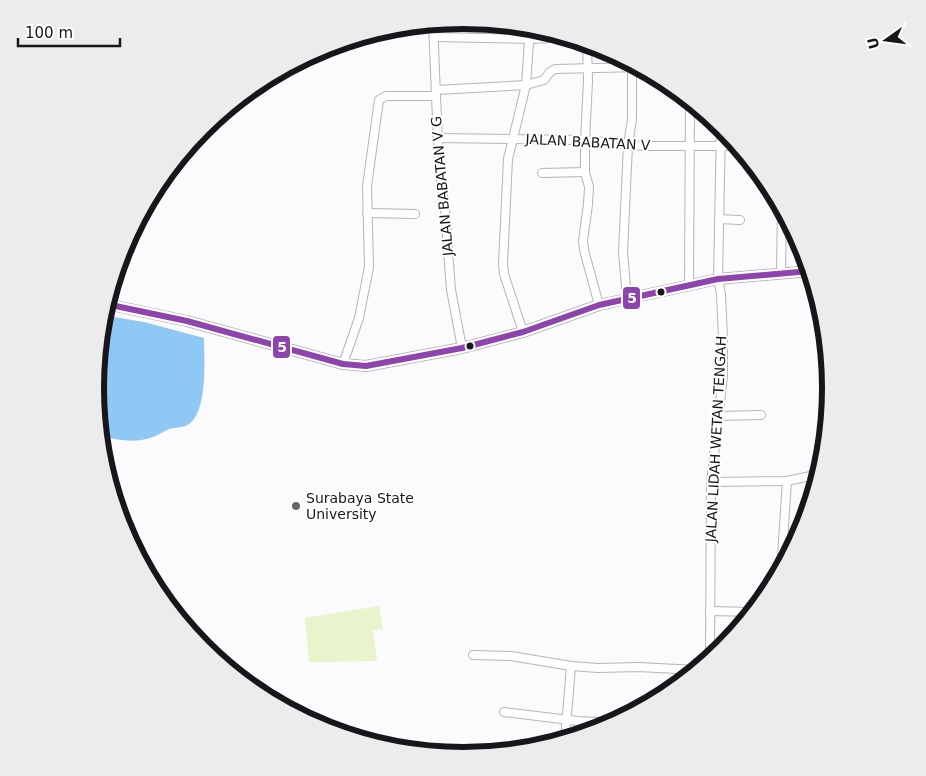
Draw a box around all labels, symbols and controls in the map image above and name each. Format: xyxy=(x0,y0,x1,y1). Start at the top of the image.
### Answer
scale bar xyxy=(18,15,120,47)
north arrow xyxy=(861,15,911,65)
text: 100 m xyxy=(25,24,73,42)
text: U xyxy=(864,36,883,51)
street label: JALAN BABATAN V G xyxy=(428,115,456,258)
street label: JALAN BABATAN V xyxy=(524,131,651,153)
line badge: 5 xyxy=(622,286,641,310)
unlabelled marker xyxy=(656,287,666,297)
text: 5 xyxy=(627,290,637,306)
line badge: 5 xyxy=(272,335,291,359)
street label: JALAN LIDAH WETAN TENGAH xyxy=(703,335,729,544)
text: 5 xyxy=(277,339,287,355)
unlabelled marker xyxy=(465,341,475,351)
place label: Surabaya State University xyxy=(306,490,414,522)
marker: Surabaya State University xyxy=(290,500,302,512)

